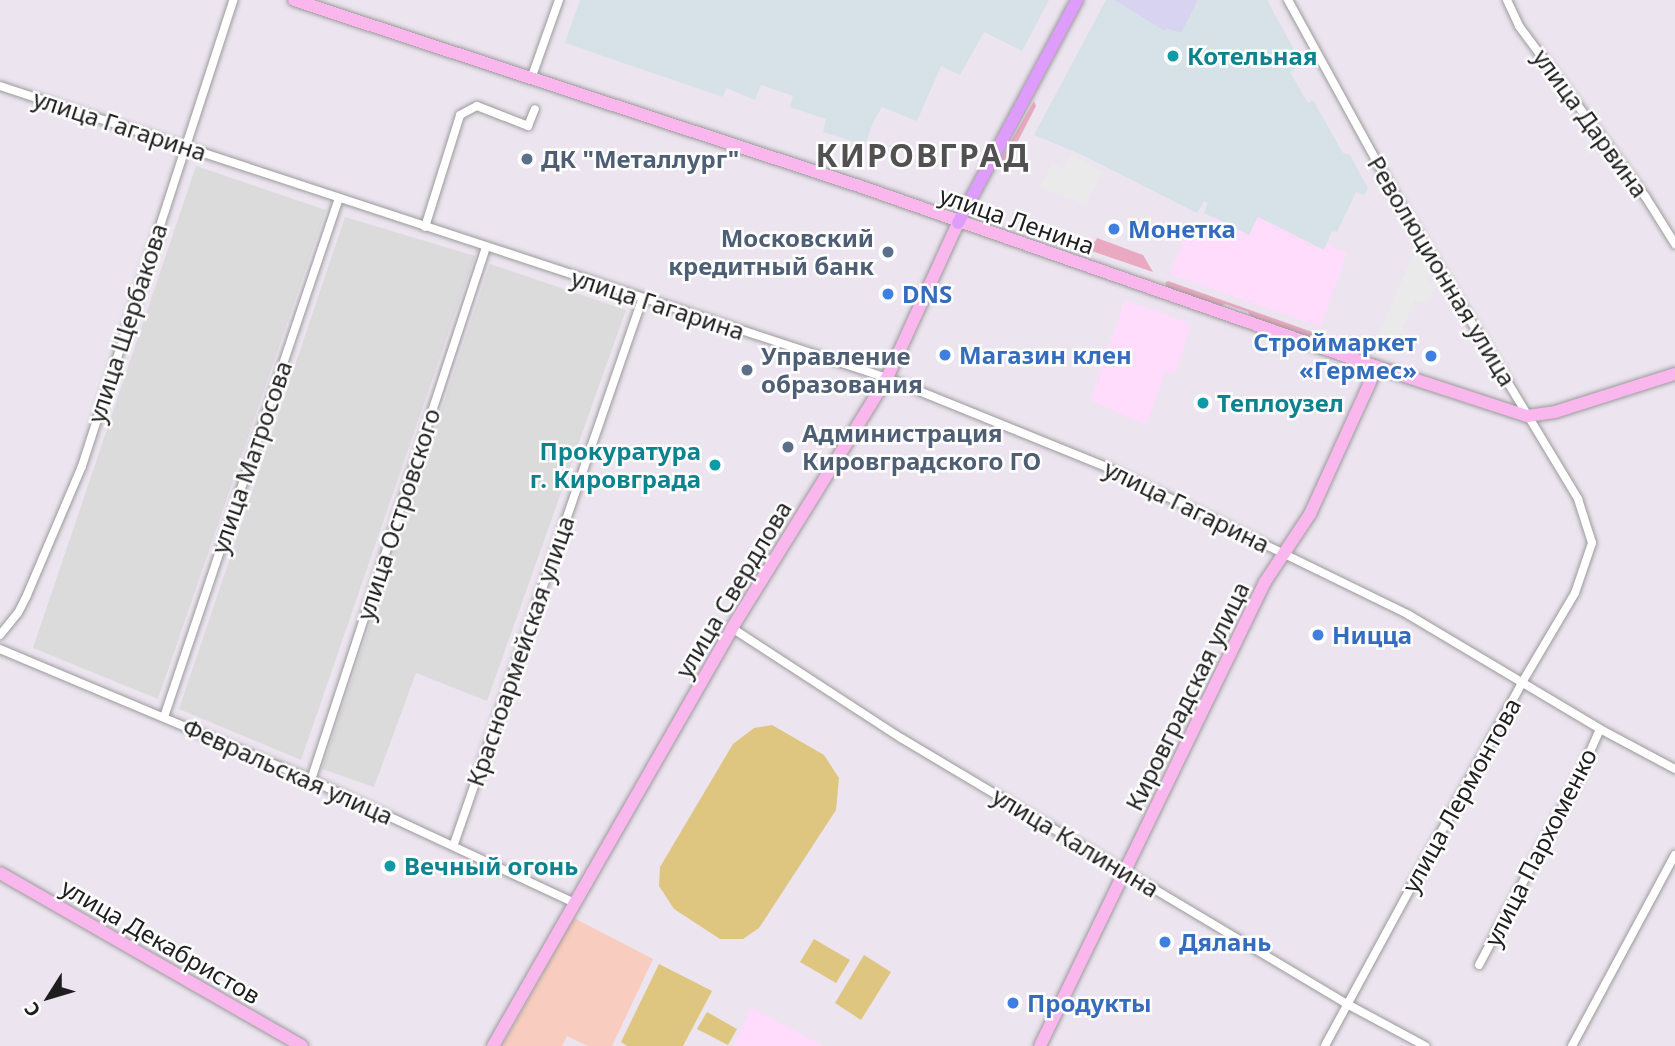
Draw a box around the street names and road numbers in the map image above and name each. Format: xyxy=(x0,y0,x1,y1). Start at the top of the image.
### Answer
street label: улица Дарвина xyxy=(1528,43,1654,203)
street label: улица Гагарина xyxy=(30,83,210,167)
street label: Революционная улица xyxy=(1362,151,1522,391)
street label: улица Ленина xyxy=(936,180,1098,260)
street label: улица Щербакова xyxy=(81,220,173,426)
street label: улица Гагарина xyxy=(568,262,748,346)
street label: улица Матросова xyxy=(205,357,297,557)
street label: улица Островского xyxy=(350,405,446,623)
street label: улица Гагарина xyxy=(1100,454,1274,558)
street label: улица Свердлова xyxy=(669,495,797,683)
street label: Красноармейская улица xyxy=(460,512,580,790)
street label: Кировградская улица xyxy=(1119,577,1255,815)
street label: улица Лермонтова xyxy=(1395,693,1527,897)
street label: Февральская улица xyxy=(178,712,398,830)
street label: улица Пархоменко xyxy=(1478,743,1602,951)
street label: улица Калинина xyxy=(988,781,1164,903)
street label: улица Декабристов xyxy=(56,872,266,1010)

